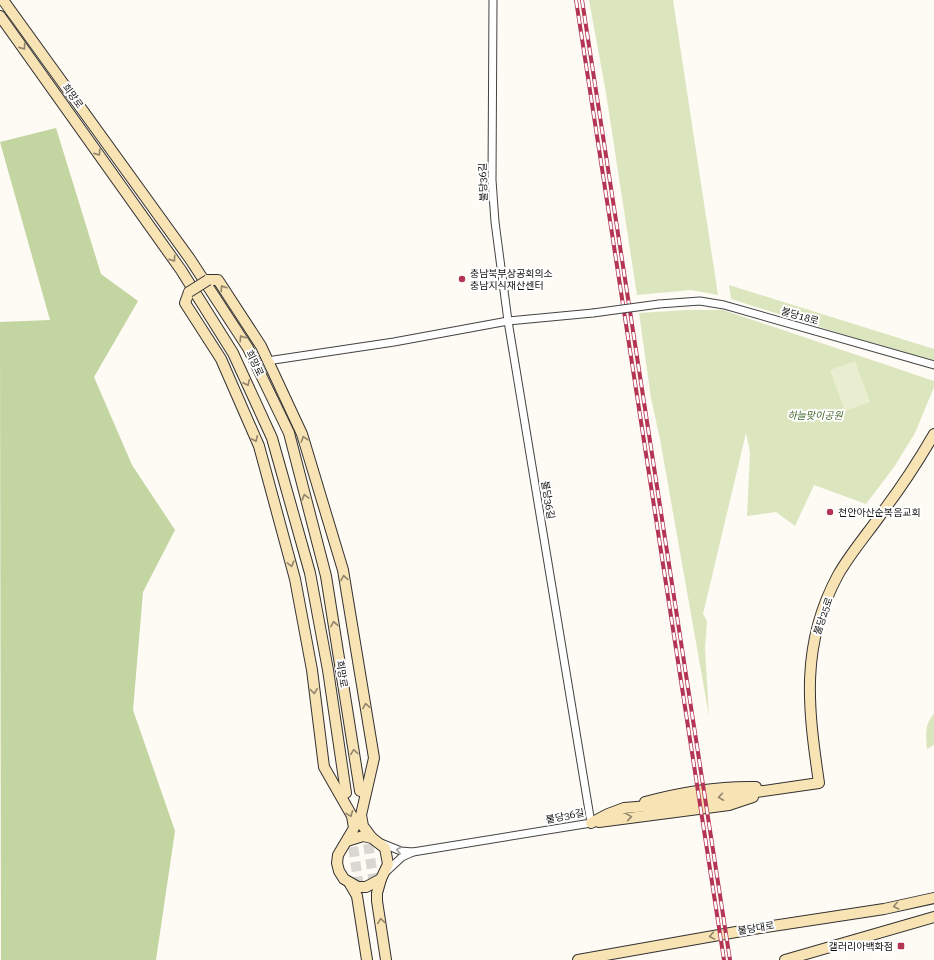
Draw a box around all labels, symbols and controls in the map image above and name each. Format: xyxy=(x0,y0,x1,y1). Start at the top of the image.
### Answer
one-way arrow xyxy=(18,43,25,50)
street label: 희망로 xyxy=(60,82,86,110)
one-way arrow xyxy=(93,149,100,156)
street label: 불당36길 xyxy=(477,162,489,202)
one-way arrow xyxy=(168,255,175,262)
place label: 충남북부상공회의소 충남지식재산센터 xyxy=(470,268,553,291)
marker: 충남북부상공회의소 충남지식재산센터 xyxy=(457,274,467,284)
one-way arrow xyxy=(220,285,228,292)
street label: 불당18로 xyxy=(780,305,820,327)
one-way arrow xyxy=(239,335,247,342)
street label: 희망로 xyxy=(244,348,266,378)
one-way arrow xyxy=(242,378,250,386)
park label: 하늘맞이공원 xyxy=(787,410,843,421)
one-way arrow xyxy=(251,435,259,442)
one-way arrow xyxy=(300,436,308,443)
street label: 불당36길 xyxy=(540,480,556,520)
one-way arrow xyxy=(302,494,310,500)
marker: 천안아산순복음교회 xyxy=(825,507,835,517)
place label: 천안아산순복음교회 xyxy=(838,507,921,518)
one-way arrow xyxy=(286,560,295,567)
one-way arrow xyxy=(341,574,349,581)
street label: 불당25로 xyxy=(811,596,835,636)
one-way arrow xyxy=(330,621,339,627)
street label: 희망로 xyxy=(334,660,350,688)
one-way arrow xyxy=(310,688,319,695)
one-way arrow xyxy=(362,703,371,709)
one-way arrow xyxy=(350,749,359,755)
one-way arrow xyxy=(718,792,724,801)
street label: 불당36길 xyxy=(545,807,585,825)
one-way arrow xyxy=(345,811,353,818)
one-way arrow xyxy=(626,813,632,822)
one-way arrow xyxy=(395,846,402,854)
one-way arrow xyxy=(893,902,899,910)
one-way arrow xyxy=(377,918,386,924)
street label: 불당대로 xyxy=(737,920,775,936)
one-way arrow xyxy=(709,931,715,940)
place label: 갤러리아백화점 xyxy=(829,941,893,952)
marker: 갤러리아백화점 xyxy=(896,941,906,951)

